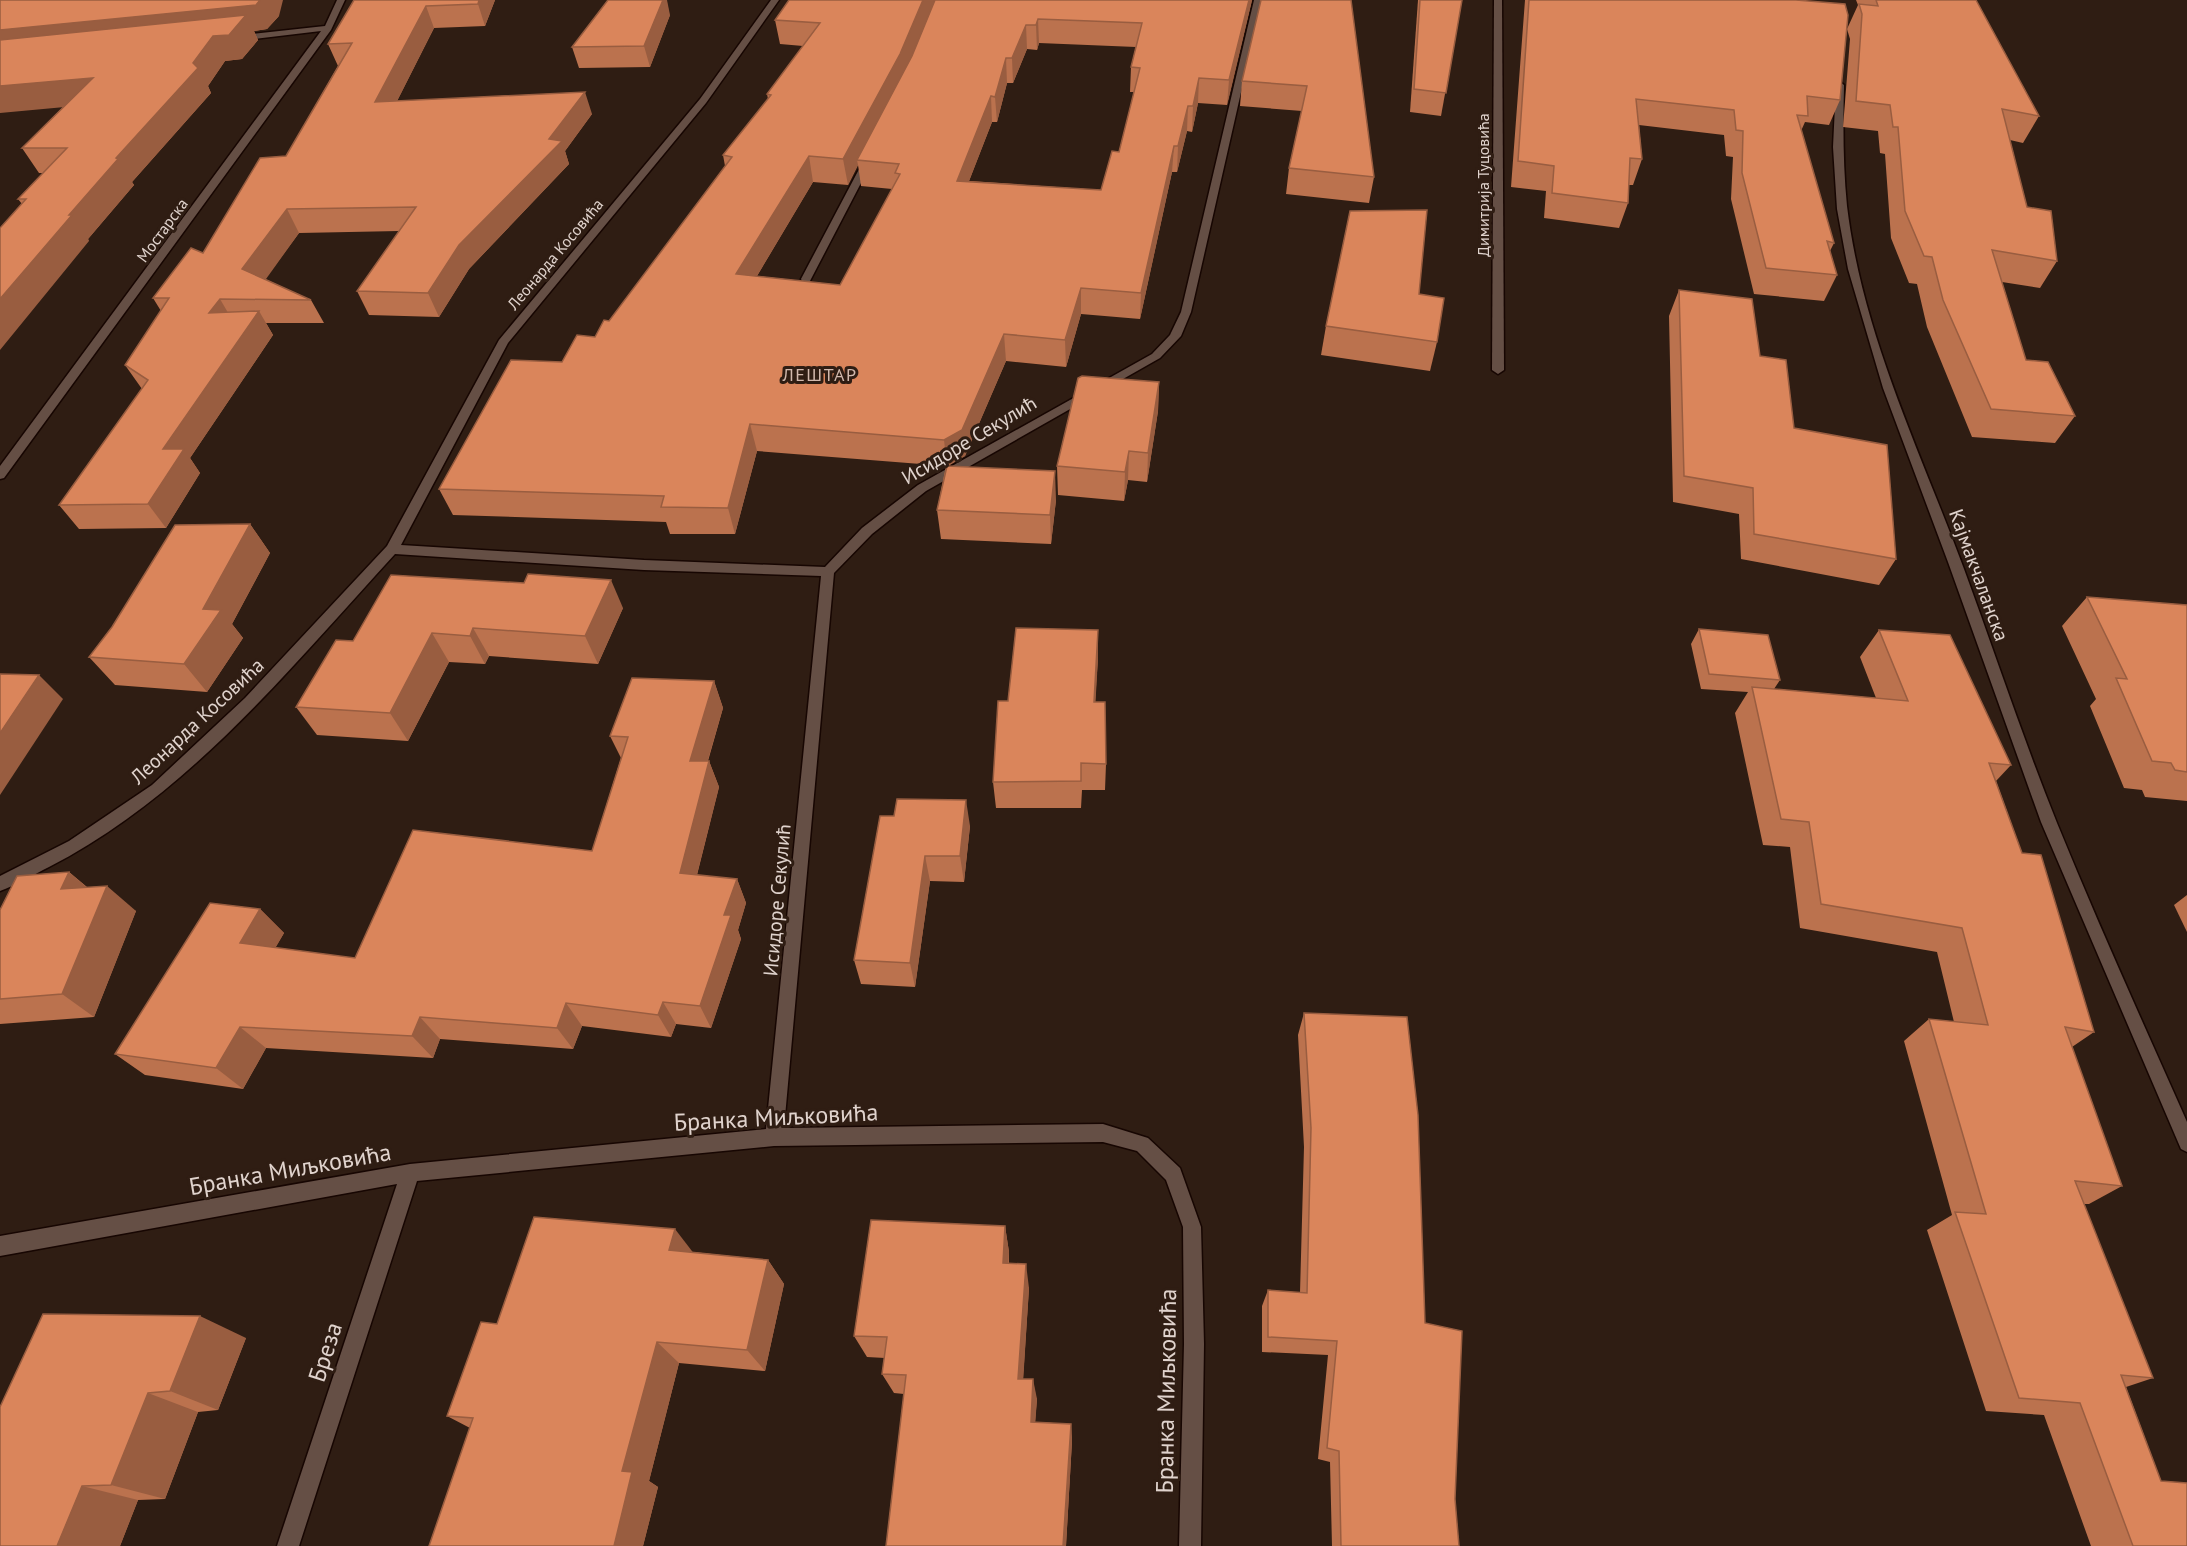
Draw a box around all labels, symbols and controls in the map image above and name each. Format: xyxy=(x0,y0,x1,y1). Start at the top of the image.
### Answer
street label: Димитрија Туцовића xyxy=(1473,113,1493,257)
street label: Мостарска xyxy=(132,194,192,266)
street label: Леонарда Косовића xyxy=(502,194,607,314)
district label: ЛЕШТАР xyxy=(781,363,858,386)
street label: Исидоре Секулић xyxy=(897,389,1041,491)
street label: Кајмакчаланска xyxy=(1943,505,2015,645)
street label: Леонарда Косовића xyxy=(124,652,269,790)
street label: Исидоре Секулић xyxy=(757,823,797,977)
street label: Бранка Миљковића xyxy=(673,1096,879,1138)
street label: Бранка Миљковића xyxy=(186,1136,394,1202)
street label: Бранка Миљковића xyxy=(1149,1288,1183,1494)
street label: Бреза xyxy=(301,1318,349,1386)

